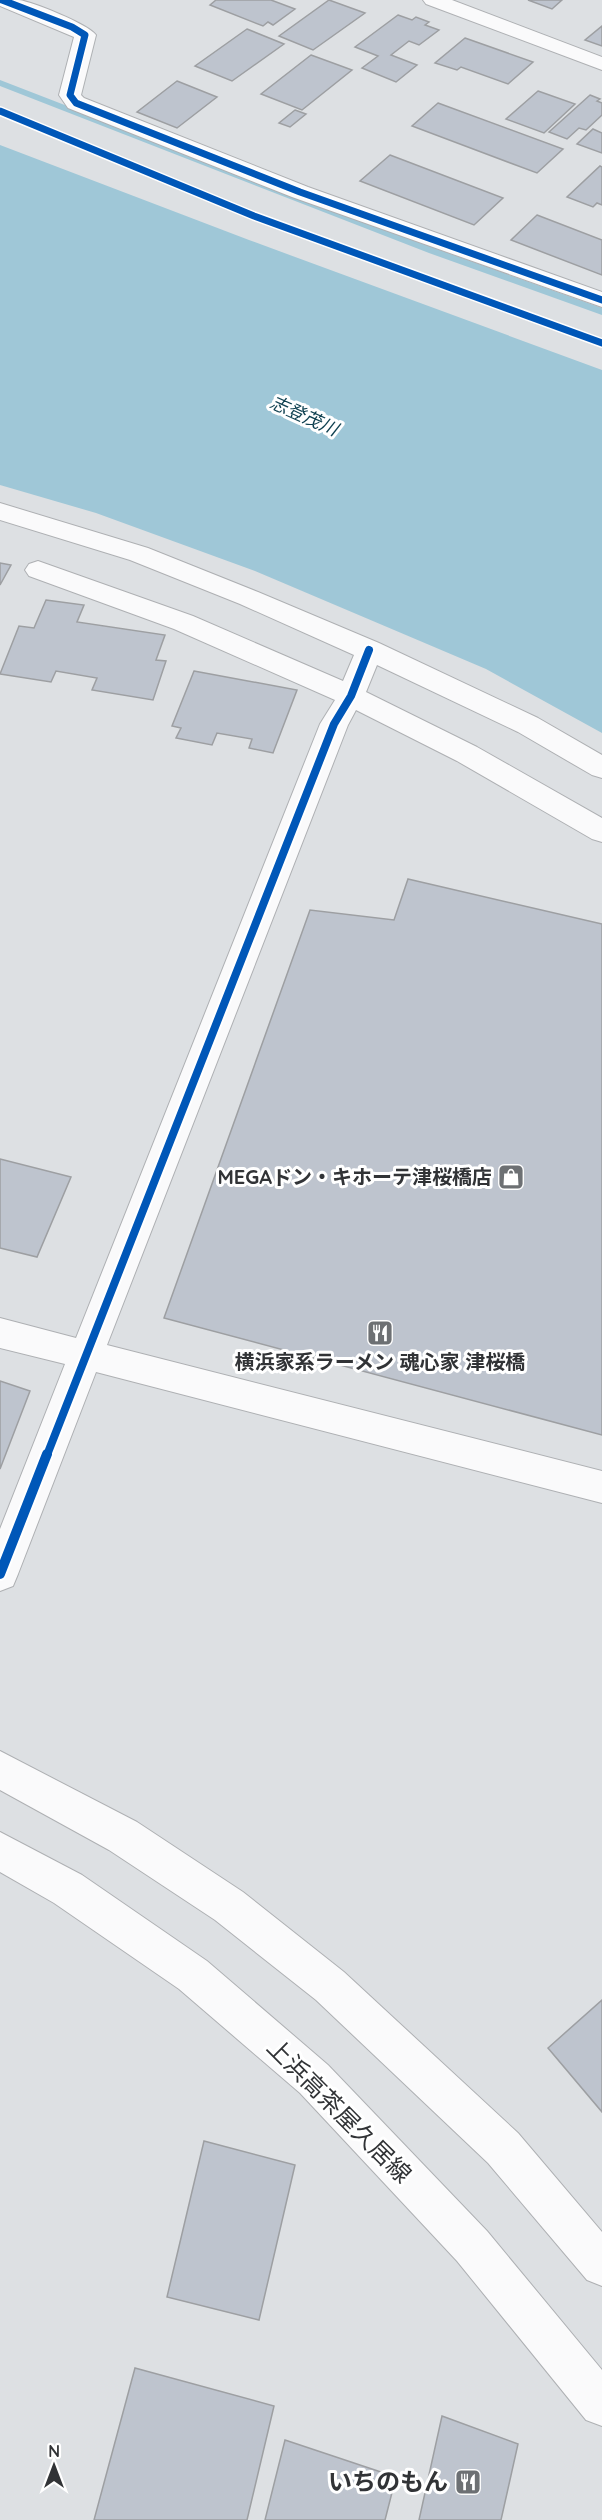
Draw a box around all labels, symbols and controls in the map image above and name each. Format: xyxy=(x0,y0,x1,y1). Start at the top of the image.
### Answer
water label: 志登茂川 xyxy=(267,390,344,442)
shop icon: MEGAドン・キホーテ津桜橋店 xyxy=(496,1162,526,1192)
place label: MEGAドン・キホーテ津桜橋店 xyxy=(217,1164,492,1189)
restaurant icon: 横浜家系ラーメン 魂心家 津桜橋 xyxy=(365,1318,395,1348)
place label: 横浜家系ラーメン 魂心家 津桜橋 xyxy=(235,1349,525,1374)
street label: 上浜高茶屋久居線 xyxy=(261,2032,418,2189)
north arrow xyxy=(24,2436,84,2496)
text: N xyxy=(48,2441,60,2461)
place label: いちのもん xyxy=(328,2466,448,2496)
restaurant icon: いちのもん xyxy=(453,2467,483,2497)

